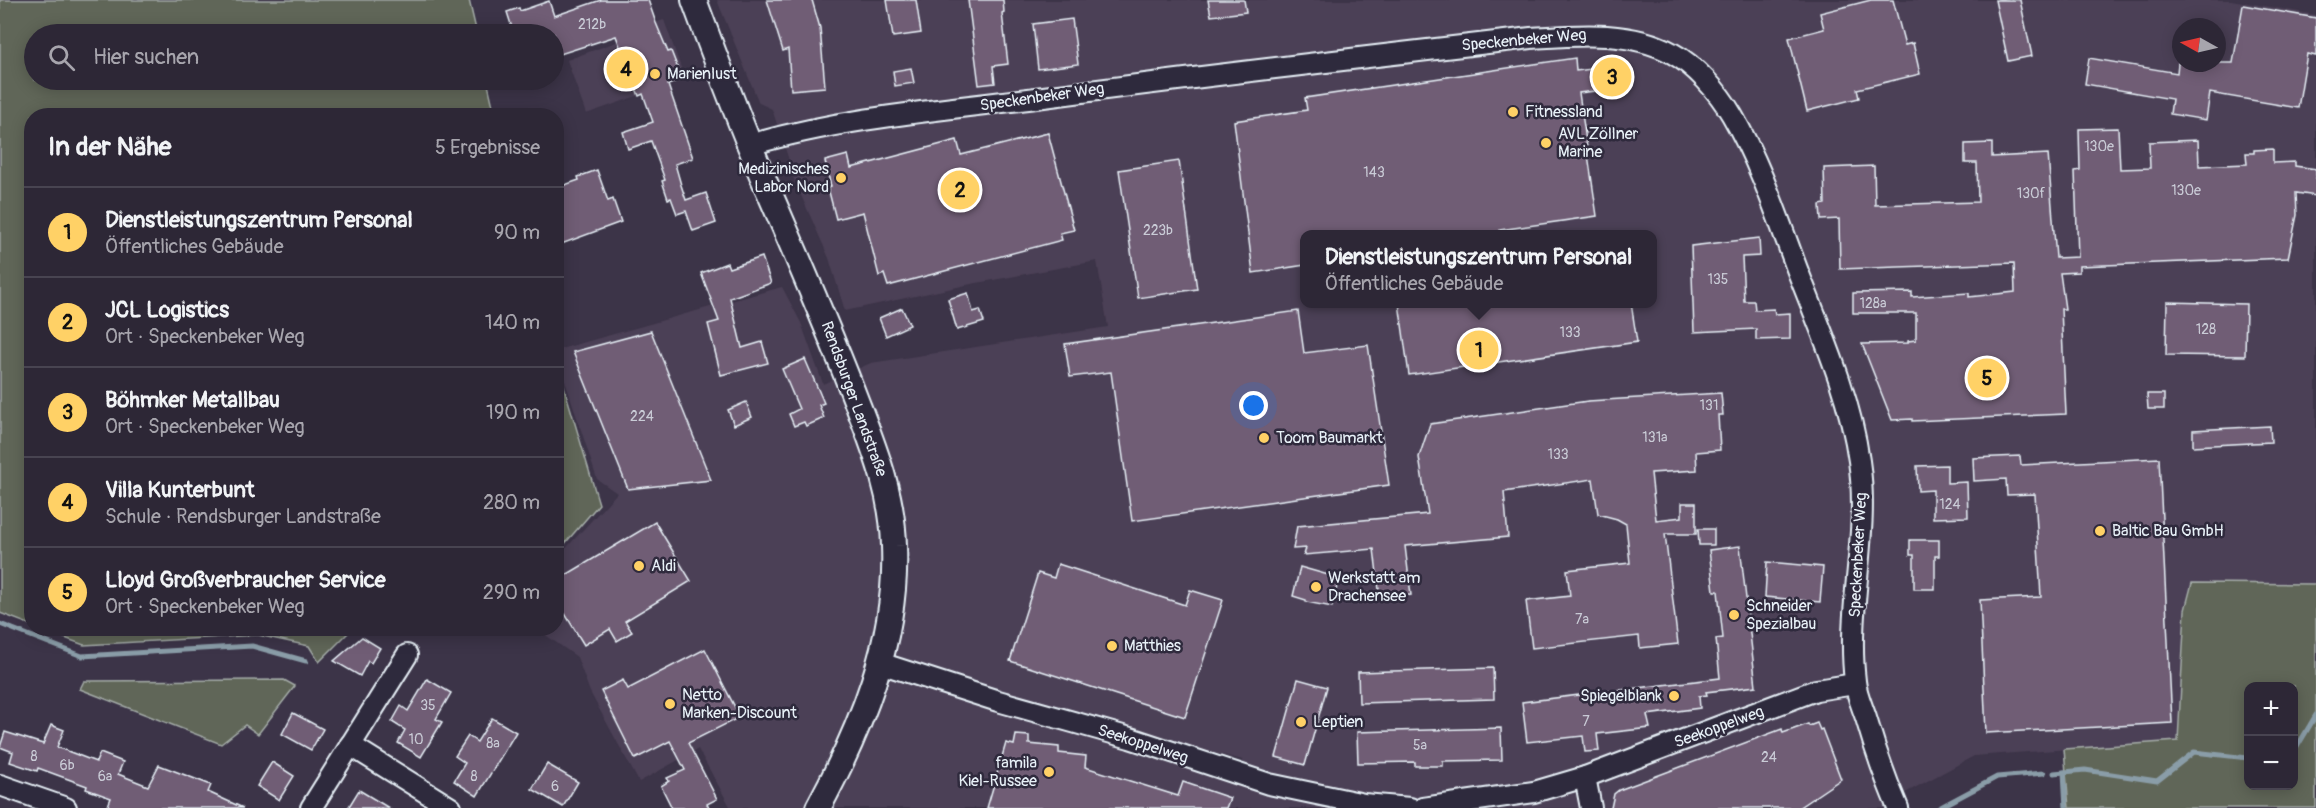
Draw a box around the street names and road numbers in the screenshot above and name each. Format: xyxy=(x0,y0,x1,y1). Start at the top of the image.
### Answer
street label: Speckenbeker Weg xyxy=(1461,25,1587,55)
street label: Speckenbeker Weg xyxy=(979,78,1105,116)
street label: Rendsburger Landstraße xyxy=(817,319,891,480)
street label: Speckenbeker Weg xyxy=(1845,492,1871,618)
street label: Seekoppelweg xyxy=(1671,702,1767,752)
street label: Seekoppelweg xyxy=(1095,720,1191,768)

